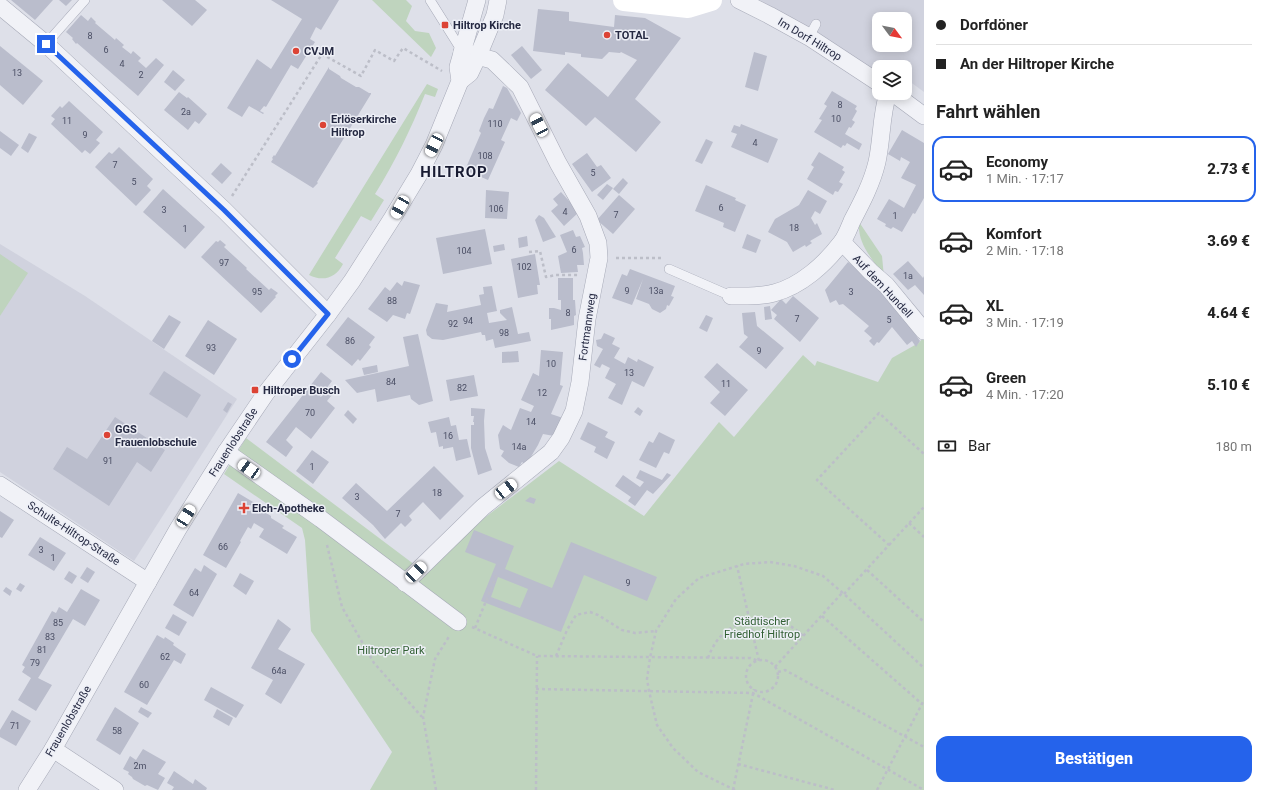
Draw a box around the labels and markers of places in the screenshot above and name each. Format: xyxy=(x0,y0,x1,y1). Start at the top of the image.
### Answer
place label: Hiltrop Kirche xyxy=(453,19,521,32)
marker: Hiltrop Kirche xyxy=(440,20,450,30)
place label: TOTAL xyxy=(615,29,649,42)
marker: TOTAL xyxy=(602,30,612,40)
place label: CVJM xyxy=(304,45,334,58)
marker: CVJM xyxy=(291,46,301,56)
place label: Erlöserkirche Hiltrop xyxy=(331,113,397,139)
marker: Erlöserkirche Hiltrop xyxy=(318,120,328,130)
place label: Hiltroper Busch xyxy=(263,384,340,397)
marker: Hiltroper Busch xyxy=(250,385,260,395)
place label: GGS Frauenlobschule xyxy=(115,423,197,449)
marker: GGS Frauenlobschule xyxy=(102,430,112,440)
place label: Elch-Apotheke xyxy=(252,502,325,515)
marker: Elch-Apotheke xyxy=(239,503,249,513)

